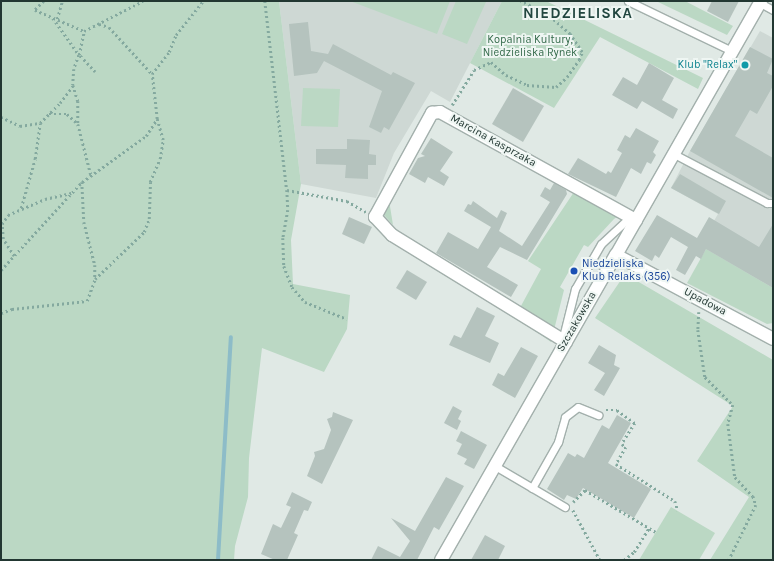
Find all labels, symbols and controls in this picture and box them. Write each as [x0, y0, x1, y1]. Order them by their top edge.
district label: NIEDZIELISKA [523, 5, 633, 23]
park label: Kopalnia Kultury, Niedzieliska Rynek [483, 34, 577, 60]
place label: Klub "Relax" [678, 58, 737, 72]
marker: Klub "Relax" [740, 60, 750, 70]
street label: Marcina Kasprzaka [448, 112, 538, 170]
place label: Niedzieliska Klub Relaks (356) [582, 258, 670, 284]
marker: Niedzieliska Klub Relaks (356) [569, 266, 579, 276]
street label: Upadowa [681, 285, 729, 319]
street label: Szczakowska [555, 290, 599, 354]

